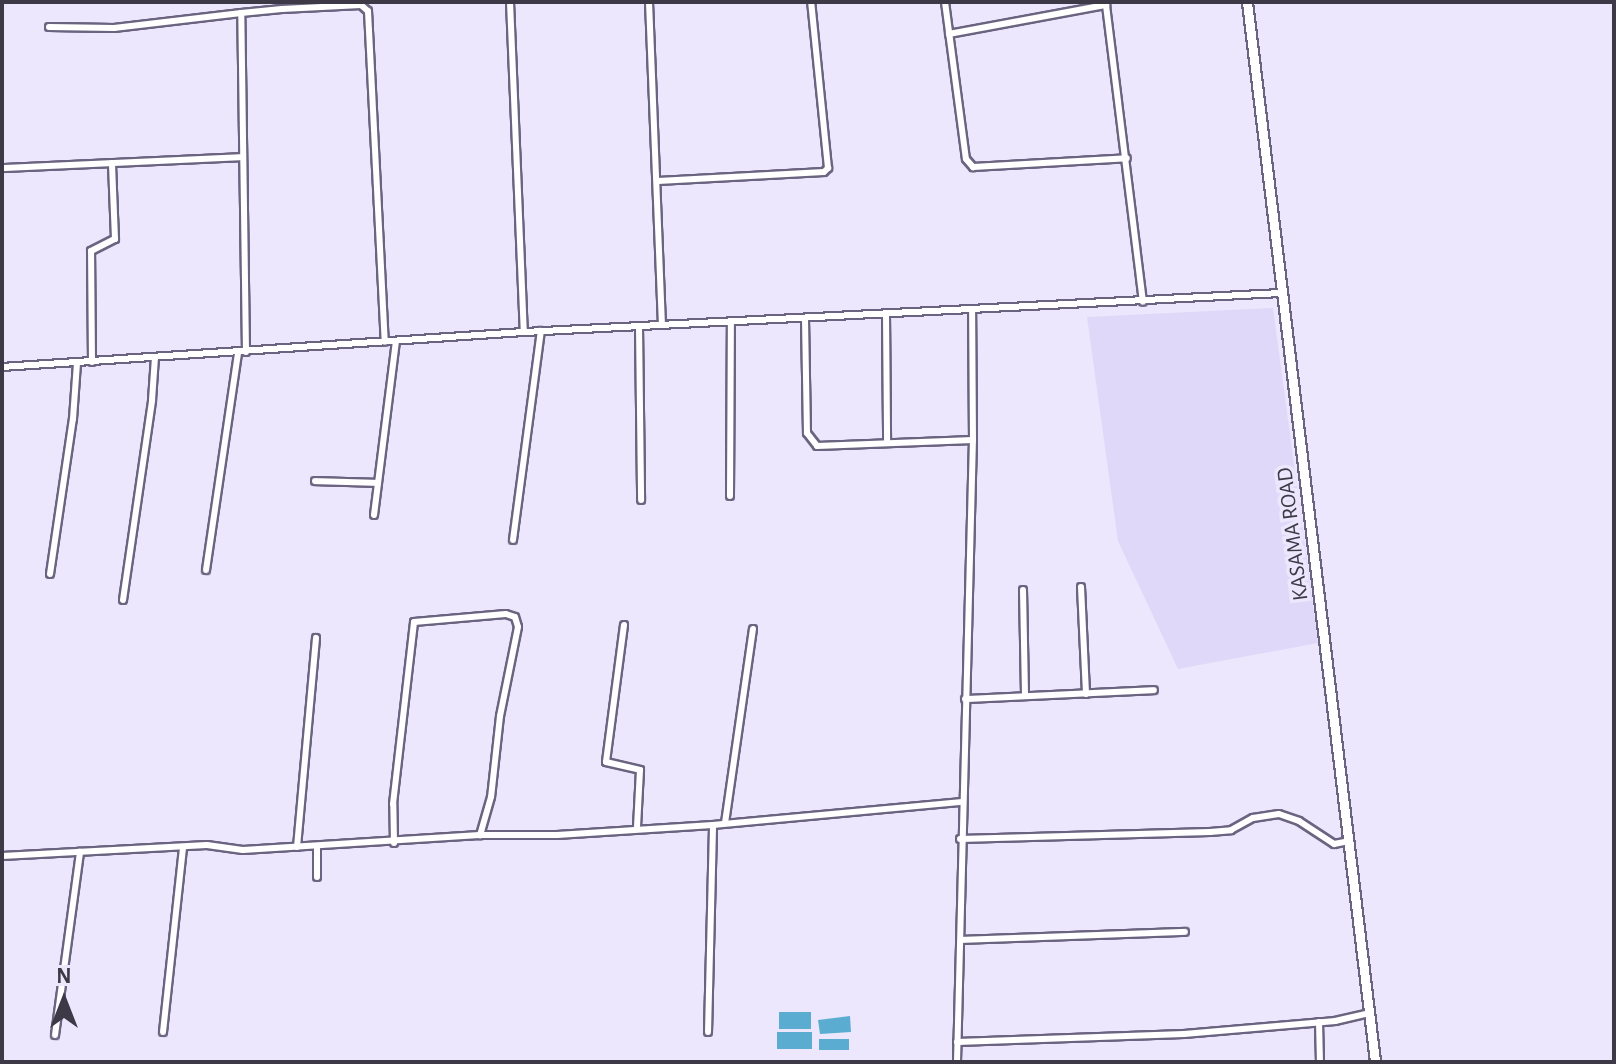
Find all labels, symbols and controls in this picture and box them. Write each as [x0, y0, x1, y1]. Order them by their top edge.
street label: KASAMA ROAD [1272, 466, 1314, 602]
north arrow [24, 960, 104, 1040]
text: N [56, 965, 72, 987]

